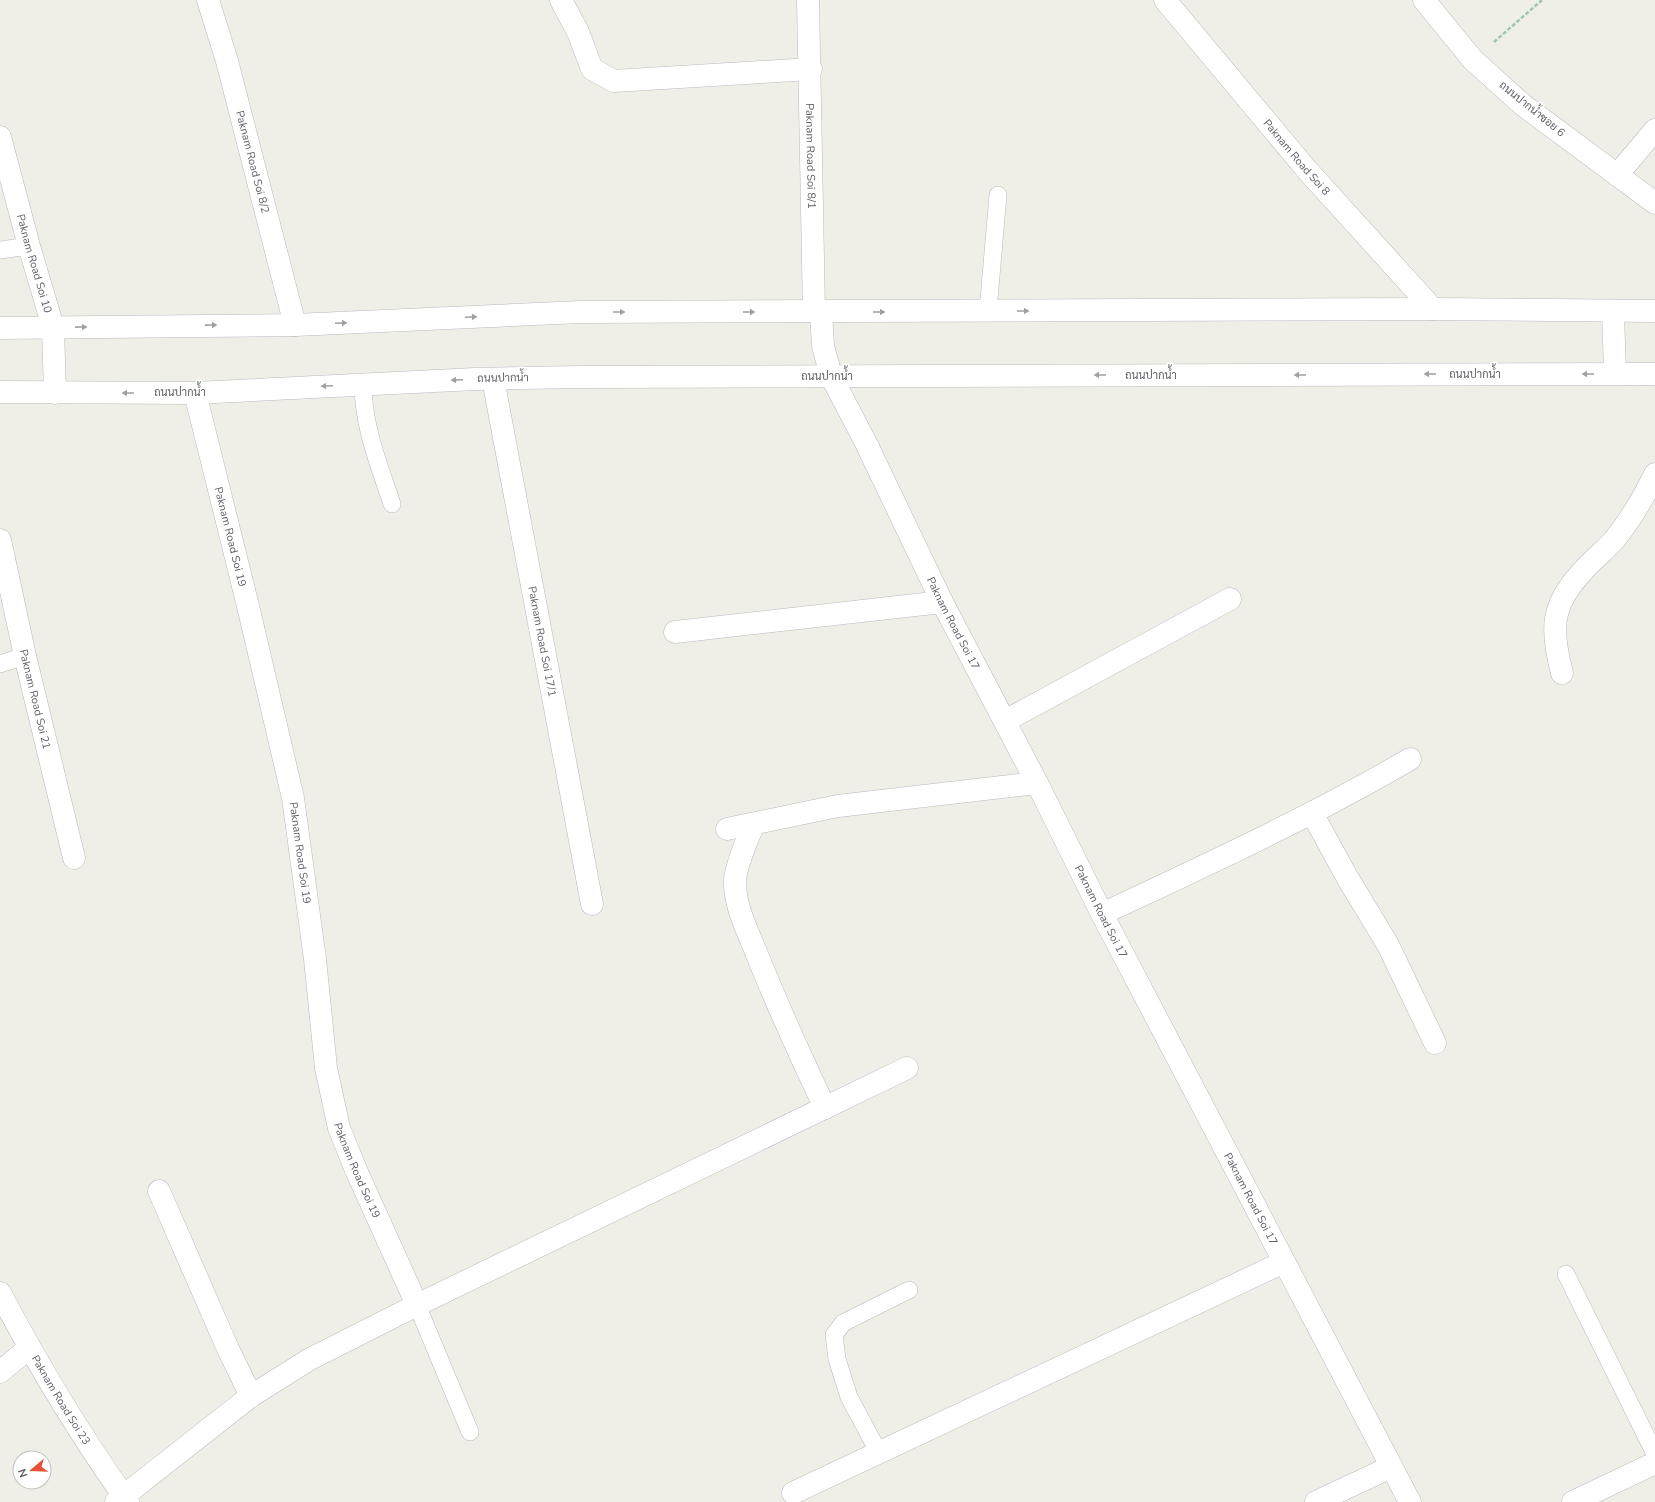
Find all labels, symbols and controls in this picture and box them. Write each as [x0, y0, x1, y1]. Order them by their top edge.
street label: ถนนปากน้ำซอย 6 [1496, 75, 1571, 140]
street label: Paknam Road Soi 8/1 [802, 103, 820, 209]
street label: Paknam Road Soi 8/2 [233, 109, 273, 215]
street label: Paknam Road Soi 8 [1260, 116, 1334, 199]
street label: Paknam Road Soi 10 [13, 212, 56, 315]
one-way arrow [873, 308, 885, 315]
one-way arrow [1017, 308, 1030, 314]
one-way arrow [613, 309, 626, 315]
one-way arrow [743, 309, 756, 315]
one-way arrow [465, 314, 478, 320]
one-way arrow [335, 319, 347, 326]
one-way arrow [205, 322, 218, 328]
one-way arrow [75, 323, 87, 330]
street label: ถนนปากน้ำ [1449, 363, 1501, 382]
street label: ถนนปากน้ำ [1125, 364, 1177, 383]
street label: ถนนปากน้ำ [801, 365, 853, 384]
street label: ถนนปากน้ำ [477, 366, 529, 386]
one-way arrow [1423, 371, 1436, 377]
one-way arrow [1581, 371, 1594, 377]
one-way arrow [1093, 372, 1106, 378]
one-way arrow [1293, 372, 1306, 378]
one-way arrow [451, 376, 463, 383]
street label: ถนนปากน้ำ [154, 381, 206, 400]
one-way arrow [321, 383, 333, 390]
one-way arrow [121, 390, 134, 396]
street label: Paknam Road Soi 19 [211, 485, 250, 588]
street label: Paknam Road Soi 17 [924, 574, 984, 672]
street label: Paknam Road Soi 17/1 [525, 585, 560, 698]
street label: Paknam Road Soi 21 [16, 648, 55, 751]
street label: Paknam Road Soi 19 [286, 801, 315, 905]
street label: Paknam Road Soi 17 [1071, 863, 1131, 961]
street label: Paknam Road Soi 19 [331, 1121, 384, 1220]
street label: Paknam Road Soi 17 [1221, 1150, 1282, 1248]
street label: Paknam Road Soi 23 [28, 1352, 94, 1447]
north arrow [12, 1450, 52, 1490]
text: N [15, 1467, 31, 1479]

